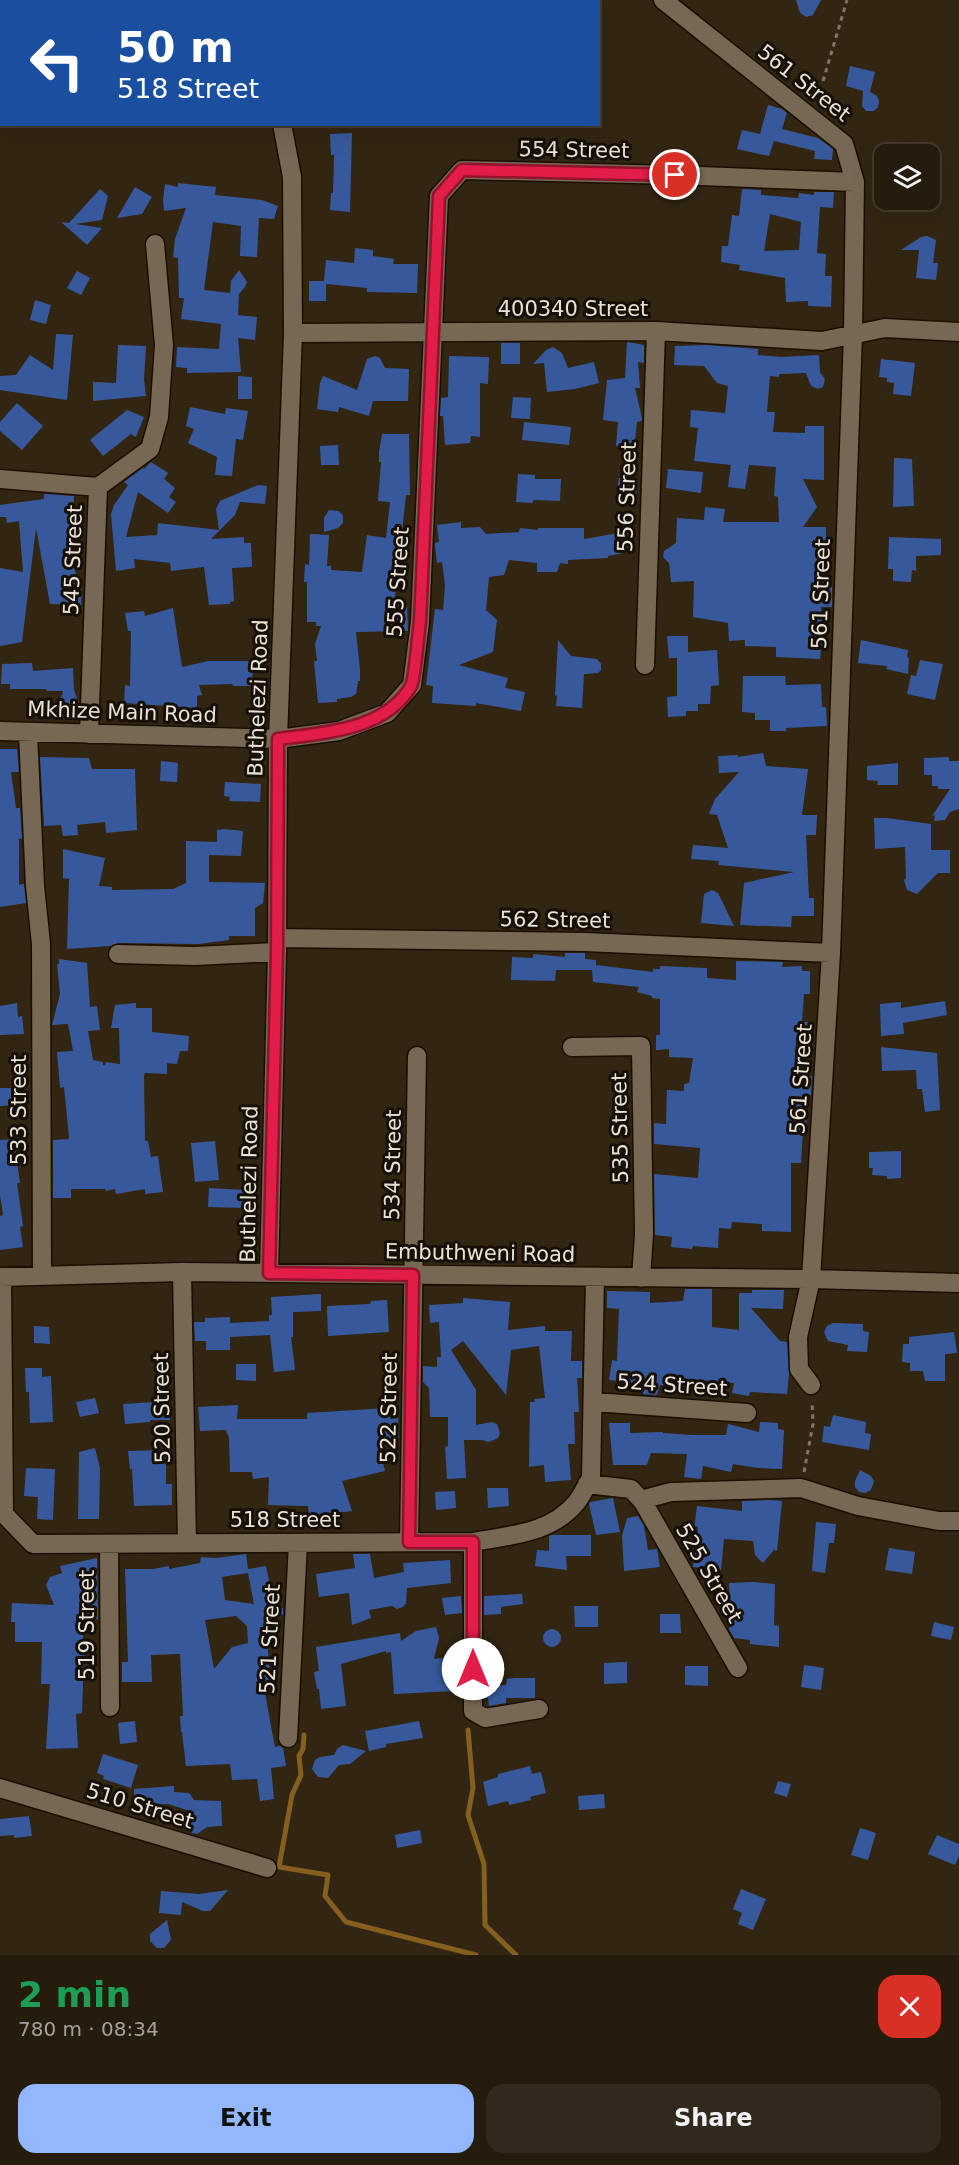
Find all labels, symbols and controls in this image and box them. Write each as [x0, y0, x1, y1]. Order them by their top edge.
text: 50 m [117, 23, 234, 72]
icon: left [18, 24, 96, 102]
street label: 561 Street [753, 40, 855, 126]
text: 518 Street [117, 73, 259, 104]
street label: 554 Street [519, 137, 629, 163]
map controls [874, 144, 940, 210]
button: layers [874, 144, 940, 210]
pin [649, 149, 700, 200]
icon: arrive [658, 158, 691, 191]
street label: 400340 Street [498, 297, 648, 321]
street label: 556 Street [613, 441, 641, 553]
street label: 545 Street [59, 504, 87, 616]
street label: 555 Street [382, 526, 414, 638]
street label: 561 Street [807, 538, 835, 650]
street label: Buthelezi Road [243, 619, 273, 777]
street label: Mkhize Main Road [27, 697, 217, 727]
street label: 562 Street [500, 907, 610, 933]
street label: 561 Street [785, 1023, 817, 1135]
street label: 533 Street [7, 1055, 31, 1165]
street label: 535 Street [607, 1073, 633, 1183]
street label: Buthelezi Road [236, 1105, 262, 1263]
street label: 534 Street [380, 1110, 406, 1220]
street label: Embuthweni Road [385, 1239, 575, 1267]
street label: 520 Street [149, 1353, 175, 1463]
street label: 522 Street [376, 1353, 402, 1463]
street label: 524 Street [616, 1369, 728, 1401]
street label: 518 Street [230, 1508, 340, 1532]
street label: 525 Street [671, 1519, 747, 1627]
street label: 519 Street [75, 1570, 99, 1680]
street label: 521 Street [255, 1583, 285, 1695]
position arrow [441, 1637, 505, 1701]
street label: 510 Street [84, 1778, 196, 1834]
text: 2 min [18, 1974, 131, 2015]
button: close [878, 1975, 941, 2038]
text: 780 m · 08:34 [18, 2017, 159, 2041]
button: Exit [18, 2084, 474, 2153]
button: Share [486, 2084, 941, 2153]

